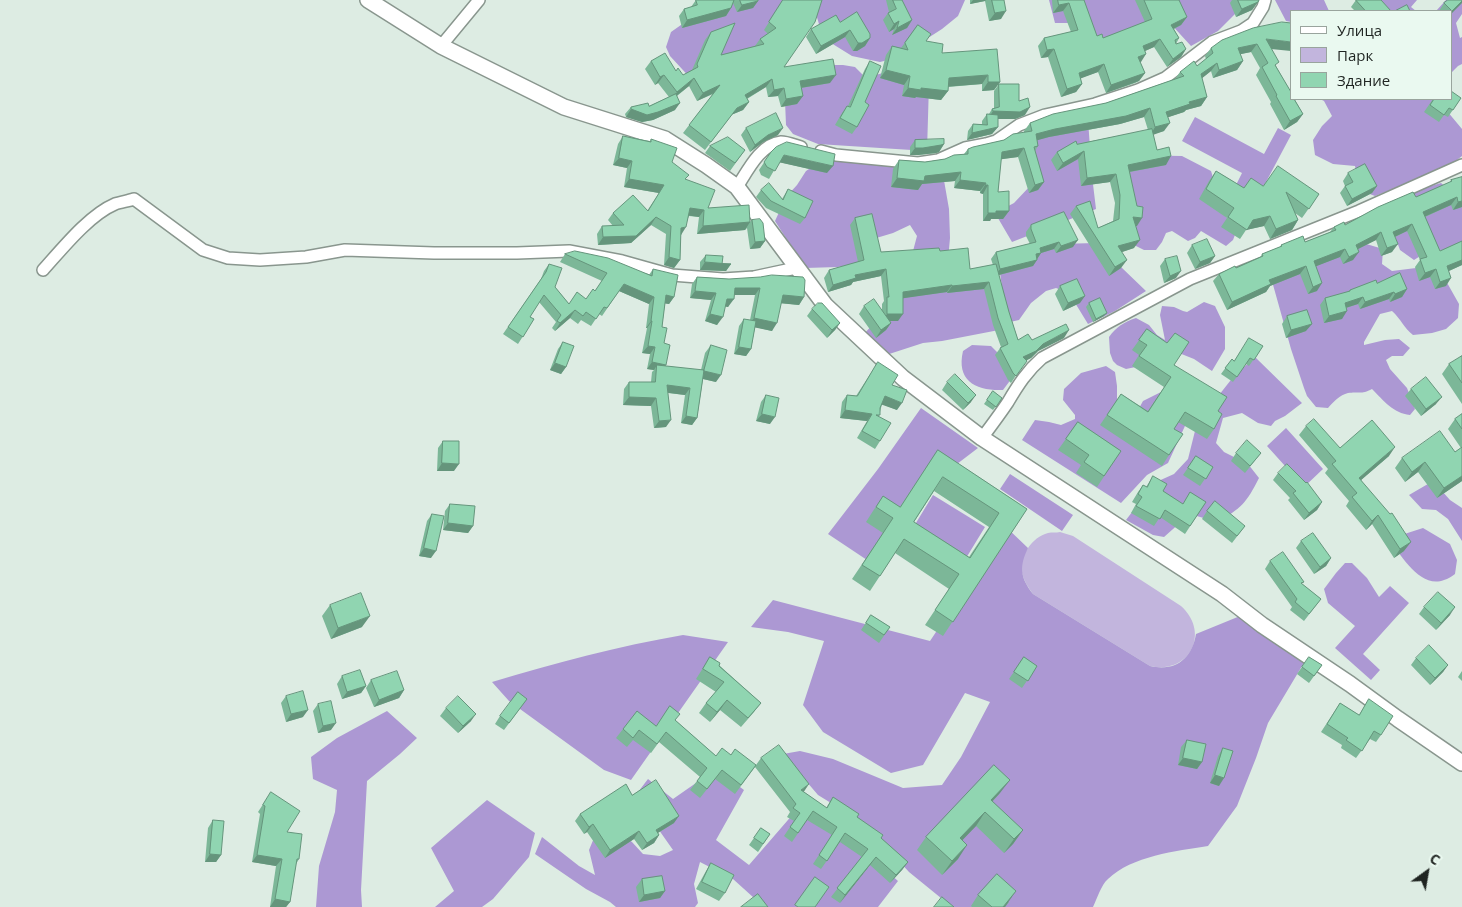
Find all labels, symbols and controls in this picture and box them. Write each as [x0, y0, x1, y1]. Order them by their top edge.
legend [1290, 10, 1452, 100]
text: Улица [1337, 20, 1382, 40]
text: Парк [1337, 45, 1373, 65]
text: Здание [1337, 70, 1390, 90]
north arrow [1402, 847, 1452, 897]
text: С [1426, 848, 1444, 869]

